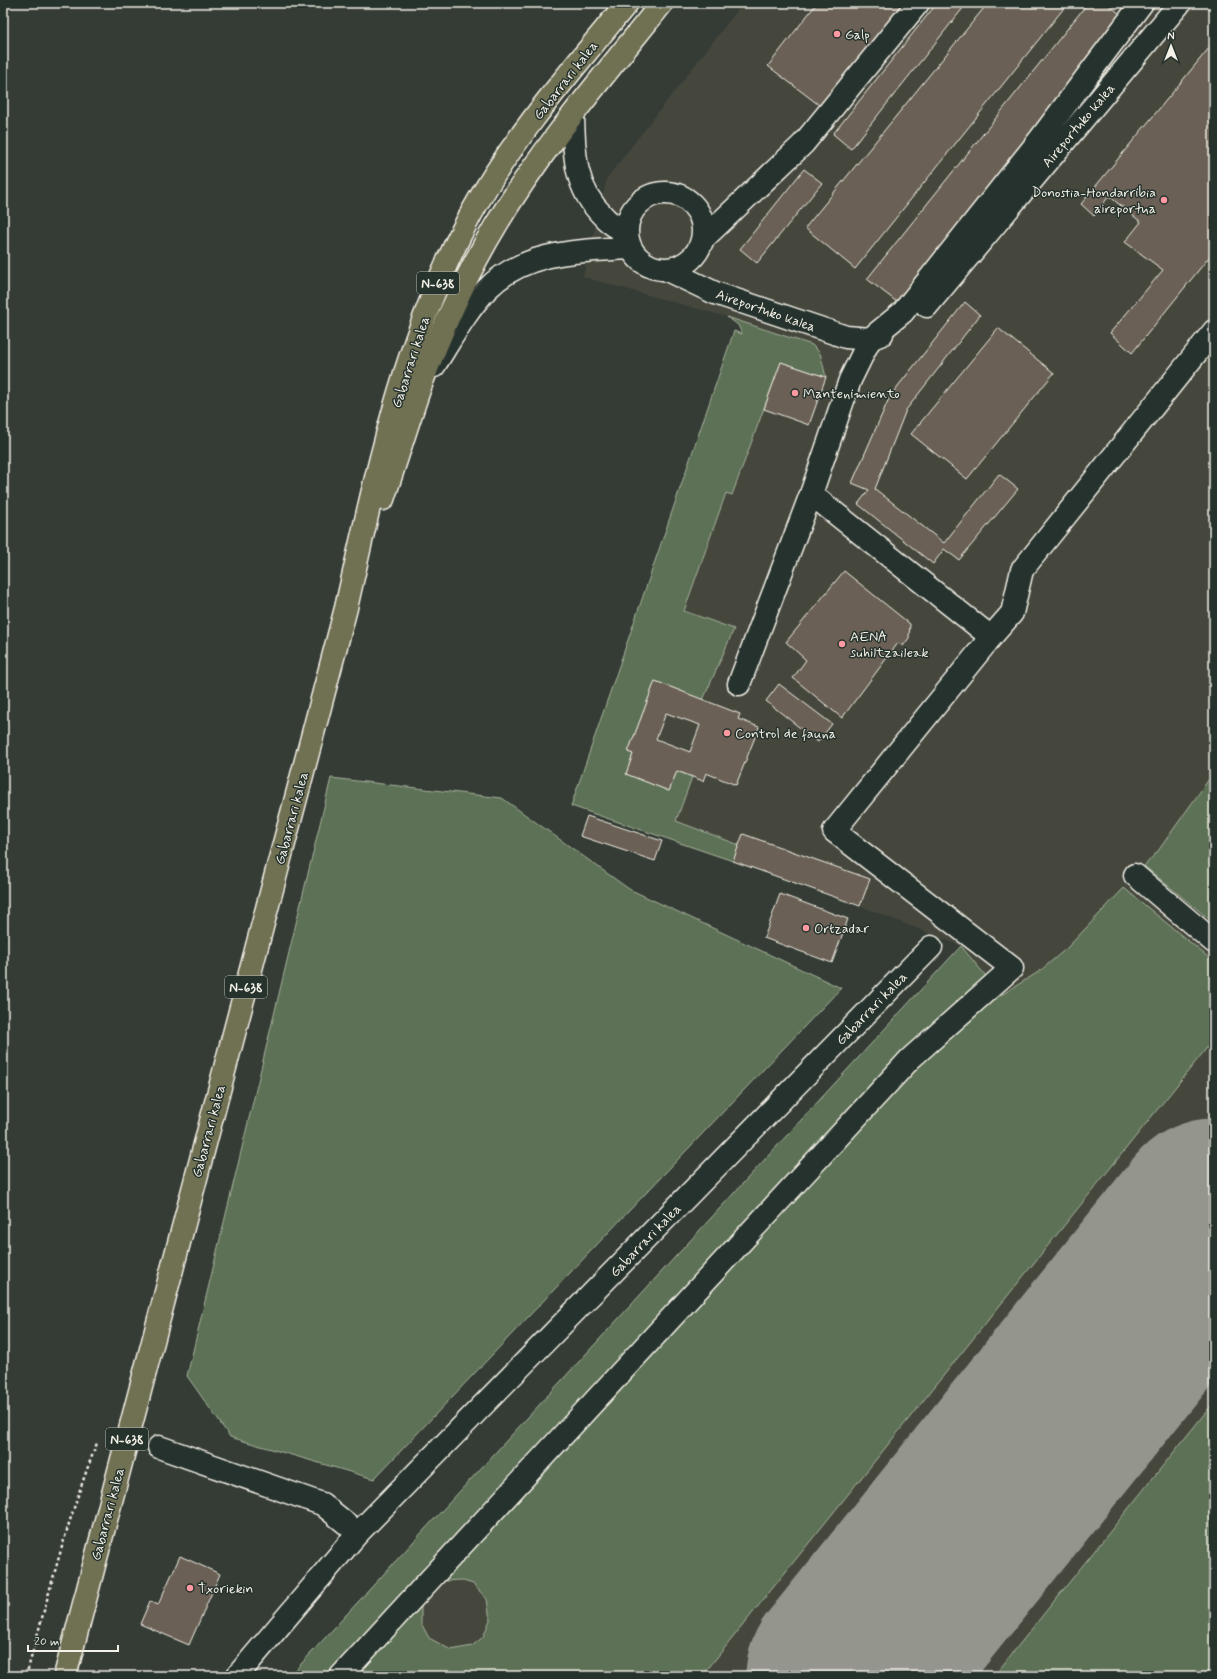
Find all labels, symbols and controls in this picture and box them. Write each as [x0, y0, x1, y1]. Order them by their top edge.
place label: Galp [845, 26, 870, 44]
north arrow [1151, 26, 1191, 66]
marker: Galp [832, 29, 842, 39]
text: N [1167, 30, 1175, 44]
street label: Gabarrari kalea [529, 38, 602, 124]
street label: Aireportuko kalea [1038, 80, 1119, 171]
place label: Donostia-Hondarribia aireportua [1032, 184, 1156, 218]
marker: Donostia-Hondarribia aireportua [1159, 195, 1169, 205]
road number: N-638 [417, 272, 459, 294]
street label: Aireportuko kalea [713, 285, 818, 336]
street label: Gabarrari kalea [388, 314, 434, 410]
place label: Mantenimiento [803, 385, 900, 403]
marker: Mantenimiento [790, 388, 800, 398]
place label: AENA suhiltzaileak [850, 628, 928, 662]
marker: AENA suhiltzaileak [837, 639, 847, 649]
place label: Control de fauna [735, 725, 836, 743]
marker: Control de fauna [722, 728, 732, 738]
street label: Gabarrari kalea [271, 770, 313, 867]
place label: Ortzadar [814, 920, 869, 938]
marker: Ortzadar [801, 923, 811, 933]
street label: Gabarrari kalea [832, 968, 911, 1049]
road number: N-638 [225, 976, 267, 998]
street label: Gabarrari kalea [188, 1083, 230, 1180]
street label: Gabarrari kalea [606, 1200, 685, 1281]
road number: N-638 [106, 1428, 148, 1450]
street label: Gabarrari kalea [87, 1466, 129, 1563]
place label: Txoriekin [198, 1580, 253, 1598]
marker: Txoriekin [185, 1583, 195, 1593]
scale bar [28, 1627, 118, 1653]
text: 20 m [34, 1634, 60, 1650]

